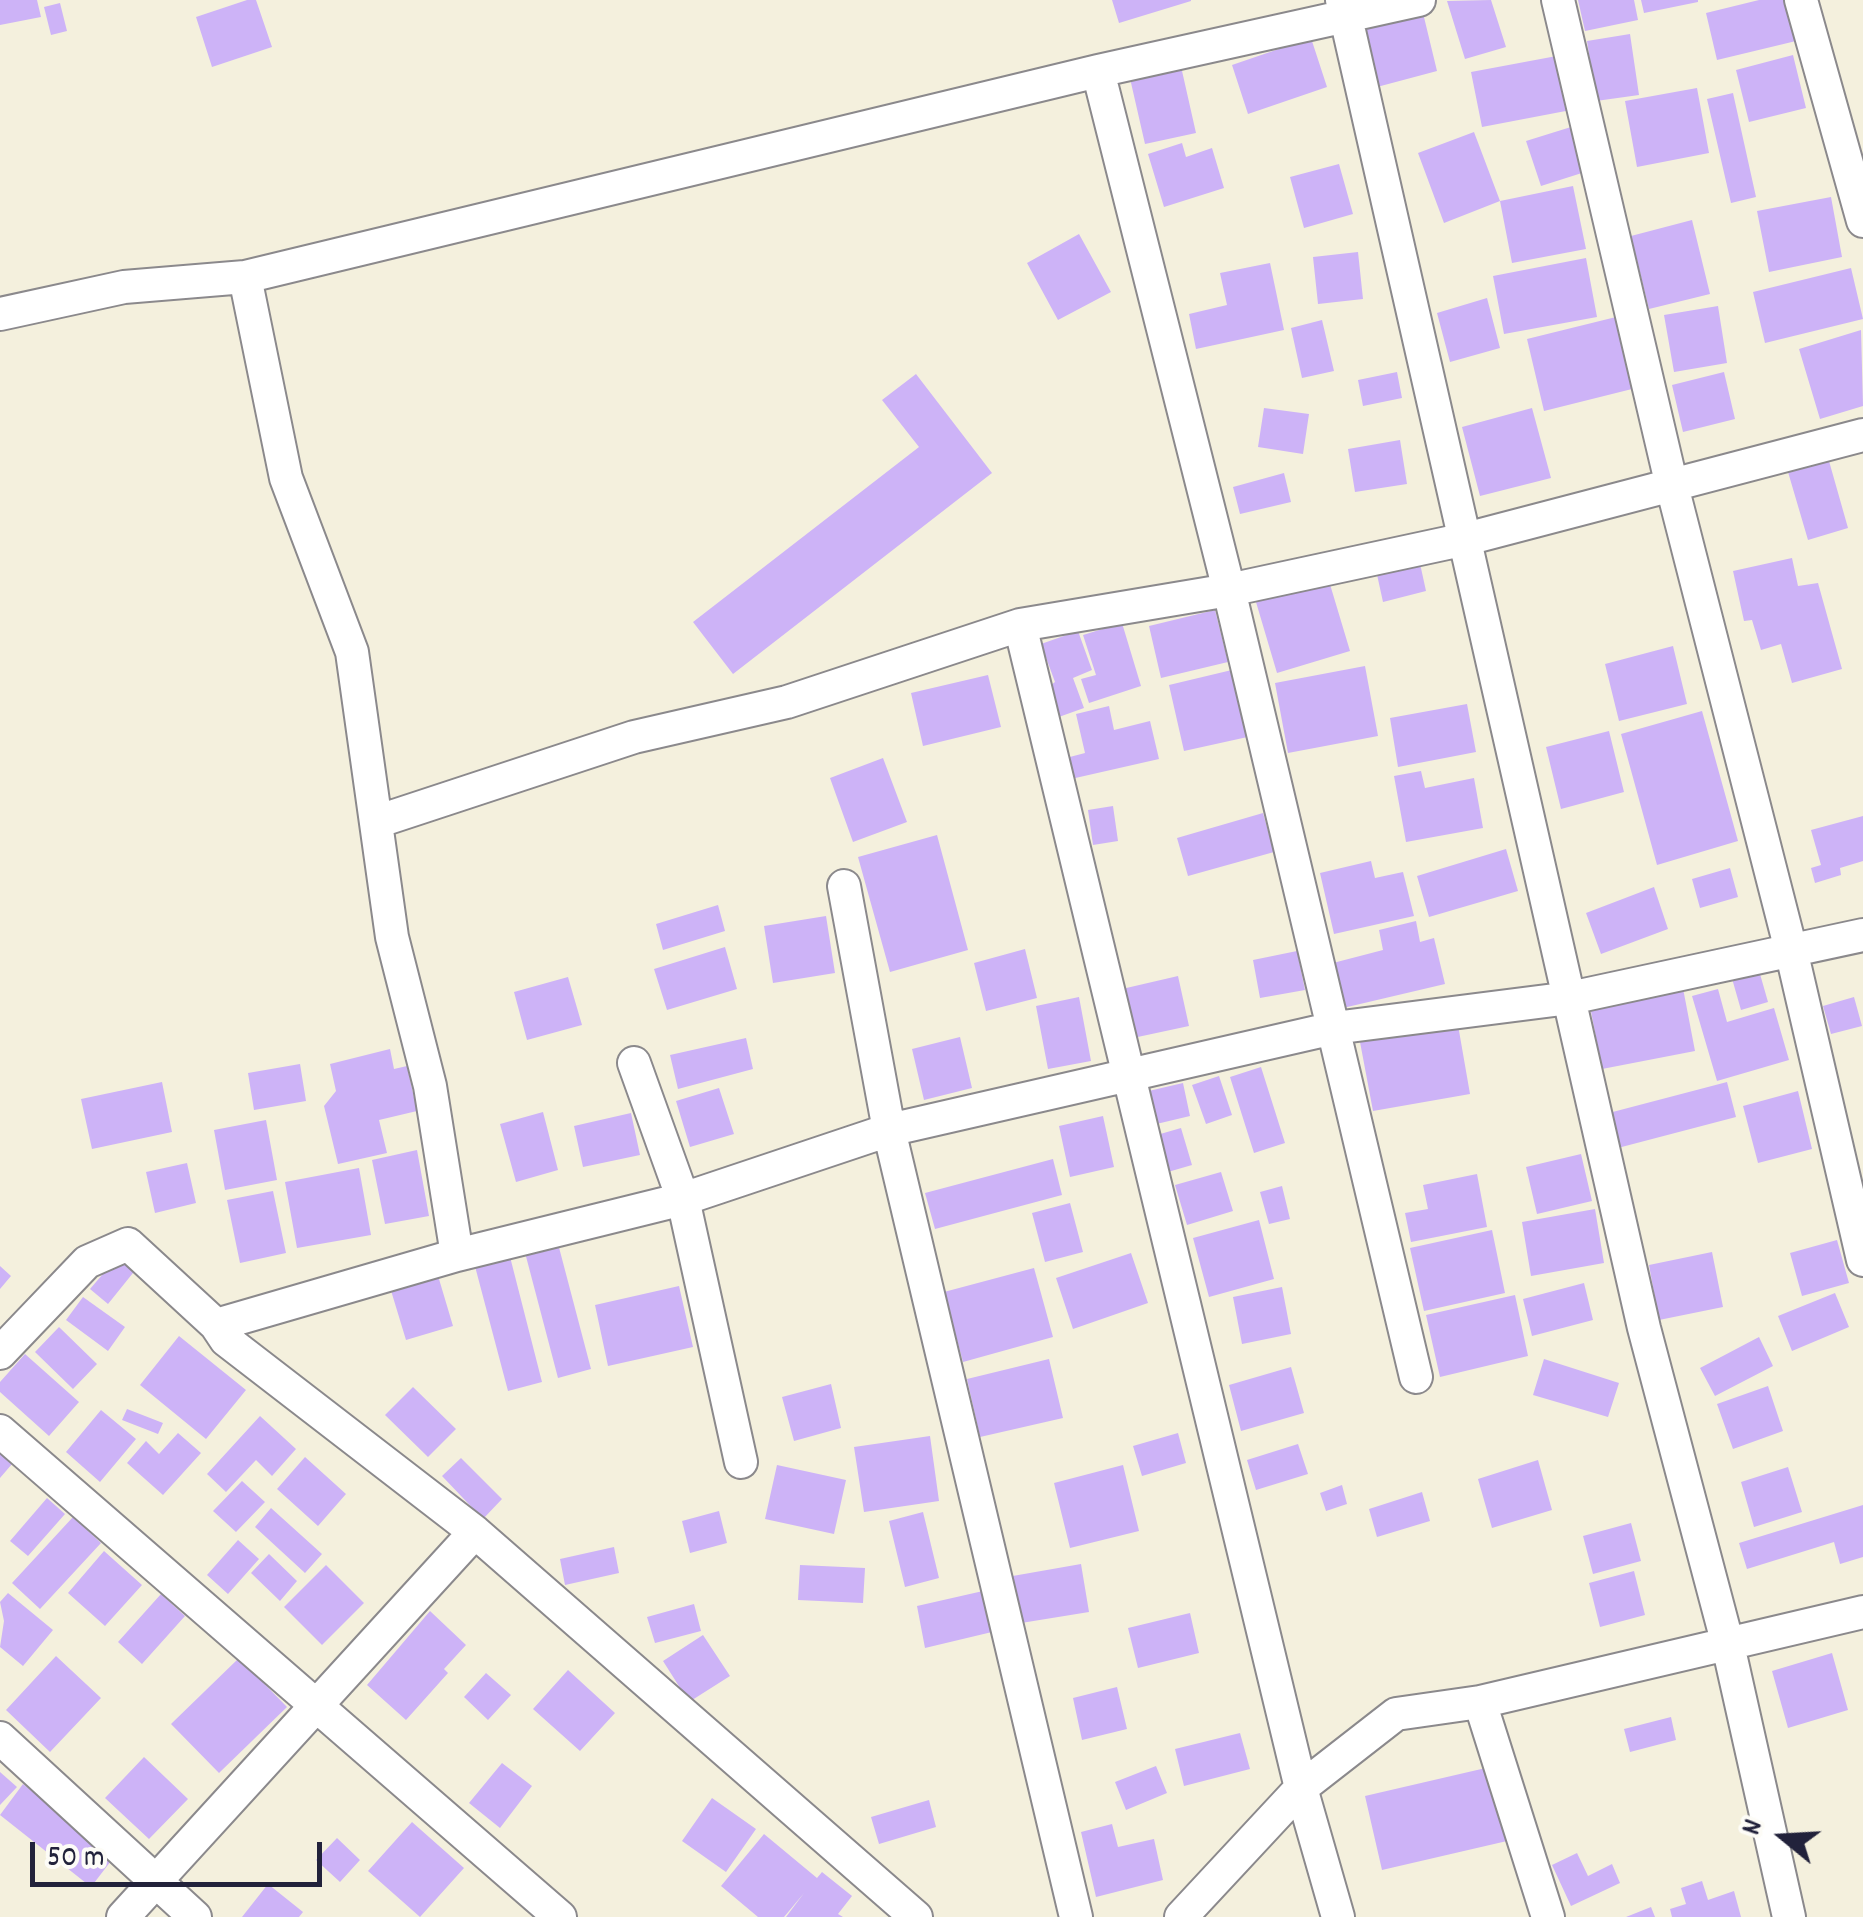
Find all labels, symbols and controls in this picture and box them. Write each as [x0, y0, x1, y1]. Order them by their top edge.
north arrow [1733, 1787, 1833, 1887]
text: N [1733, 1815, 1776, 1840]
scale bar [35, 1822, 328, 1884]
text: 50 m [47, 1838, 105, 1881]

